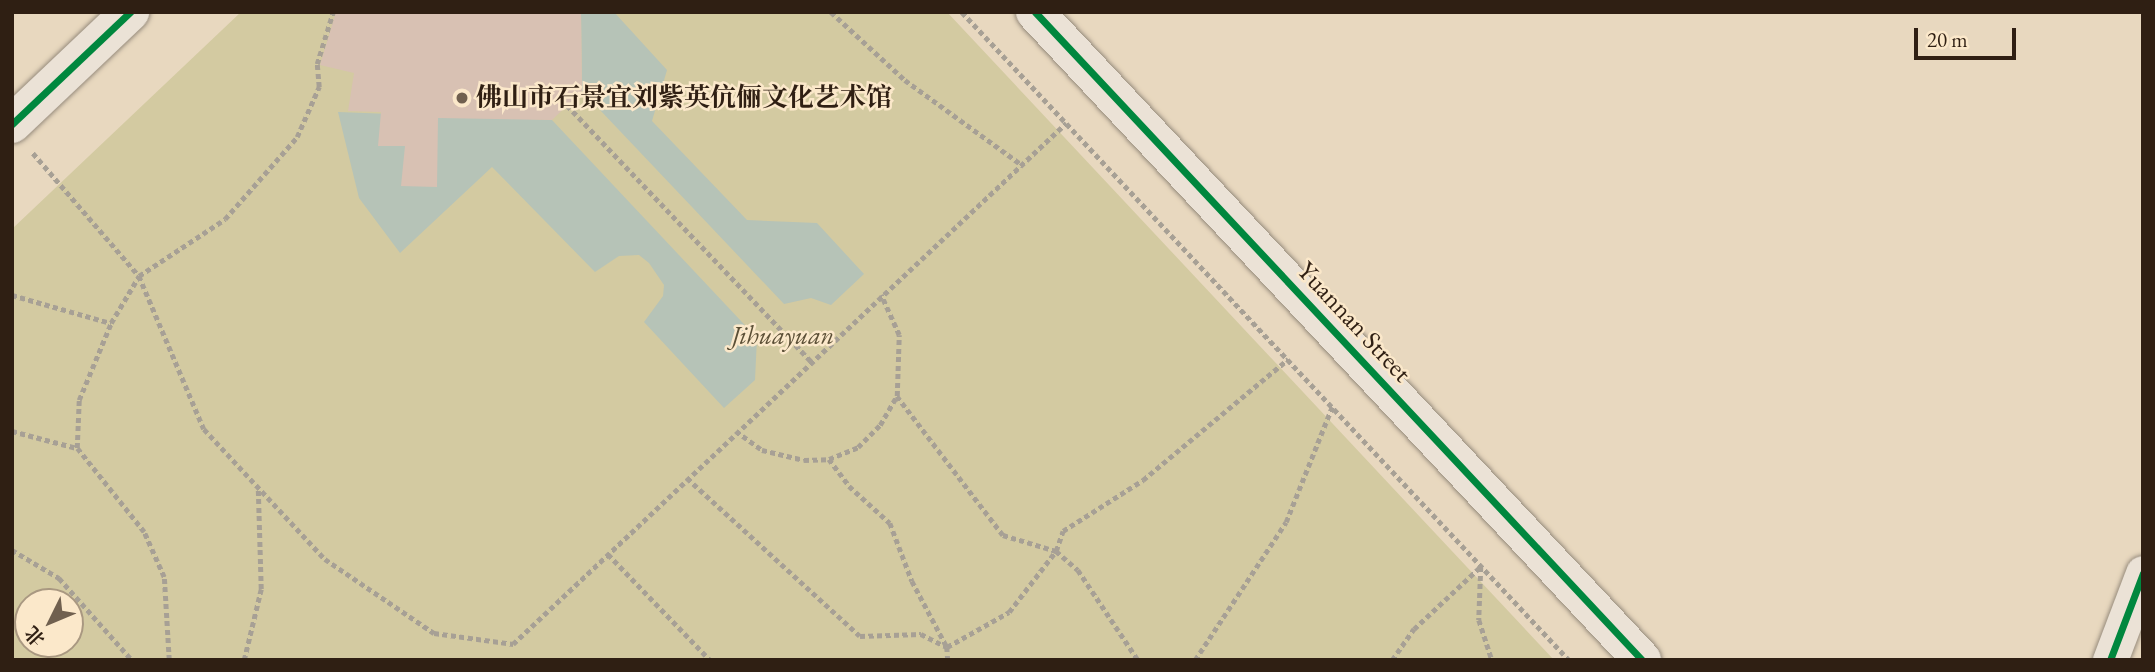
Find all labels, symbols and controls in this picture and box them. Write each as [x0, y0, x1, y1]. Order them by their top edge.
scale bar [1917, 14, 2018, 58]
text: 20 m [1927, 26, 1968, 53]
place label: 佛山市石景宜刘紫英伉俪文化艺术馆 [476, 82, 892, 114]
marker: 佛山市石景宜刘紫英伉俪文化艺术馆 [454, 90, 470, 106]
street label: Yuannan Street [1290, 255, 1418, 389]
park label: Jihuayuan [732, 320, 834, 352]
north arrow [14, 588, 84, 658]
text: 北 [19, 621, 50, 652]

